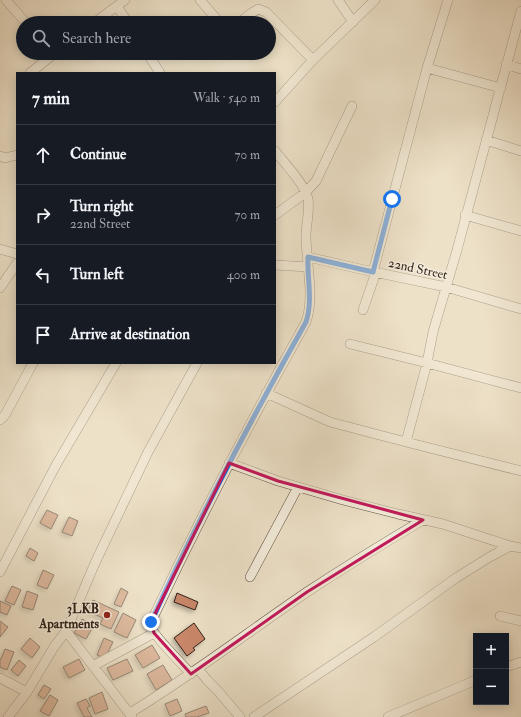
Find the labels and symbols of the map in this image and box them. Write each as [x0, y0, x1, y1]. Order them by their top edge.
route start [383, 190, 401, 208]
street label: 22nd Street [387, 255, 449, 283]
place label: 3LKB Apartments [38, 601, 100, 633]
marker: 3LKB Apartments [102, 610, 112, 620]
route end [142, 613, 160, 631]

